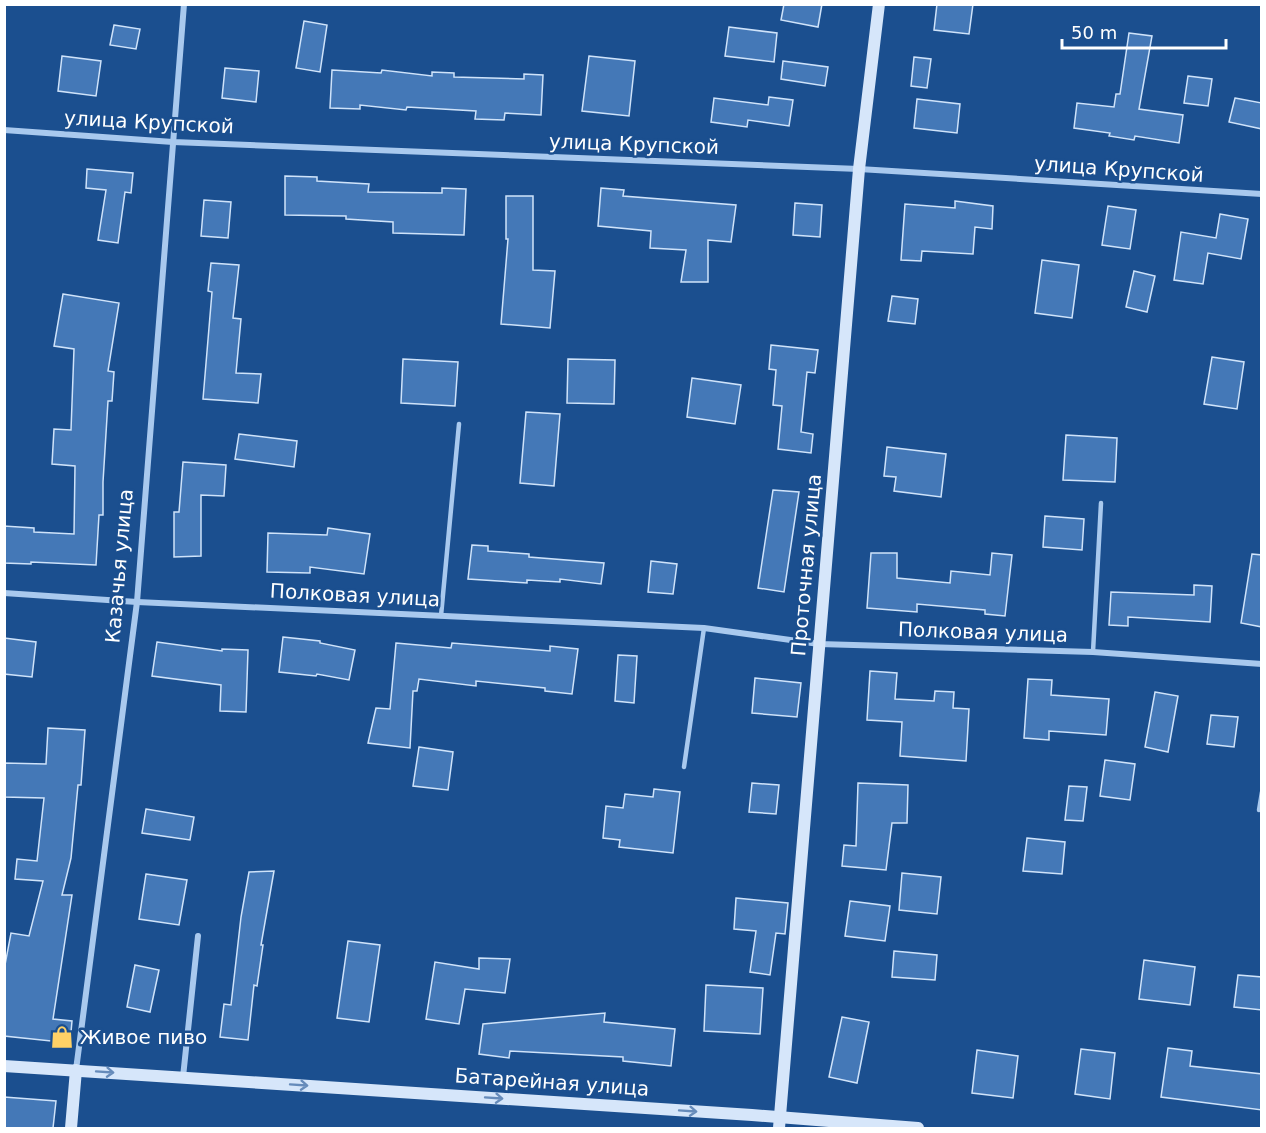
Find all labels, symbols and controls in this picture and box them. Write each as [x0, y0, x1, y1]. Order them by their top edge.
scale bar [1062, 12, 1226, 50]
text: 50 m [1071, 22, 1117, 43]
street label: улица Крупской [64, 106, 234, 138]
street label: улица Крупской [549, 129, 719, 159]
street label: улица Крупской [1033, 151, 1205, 187]
street label: Проточная улица [786, 473, 826, 657]
street label: Казачья улица [100, 488, 138, 644]
street label: Полковая улица [269, 579, 441, 611]
street label: Полковая улица [897, 617, 1069, 647]
shop icon: Живое пиво [49, 1024, 75, 1050]
place label: Живое пиво [80, 1025, 207, 1049]
street label: Батарейная улица [454, 1063, 650, 1101]
one-way arrow [94, 1066, 114, 1077]
one-way arrow [289, 1079, 309, 1090]
one-way arrow [483, 1092, 503, 1103]
one-way arrow [678, 1105, 698, 1116]

